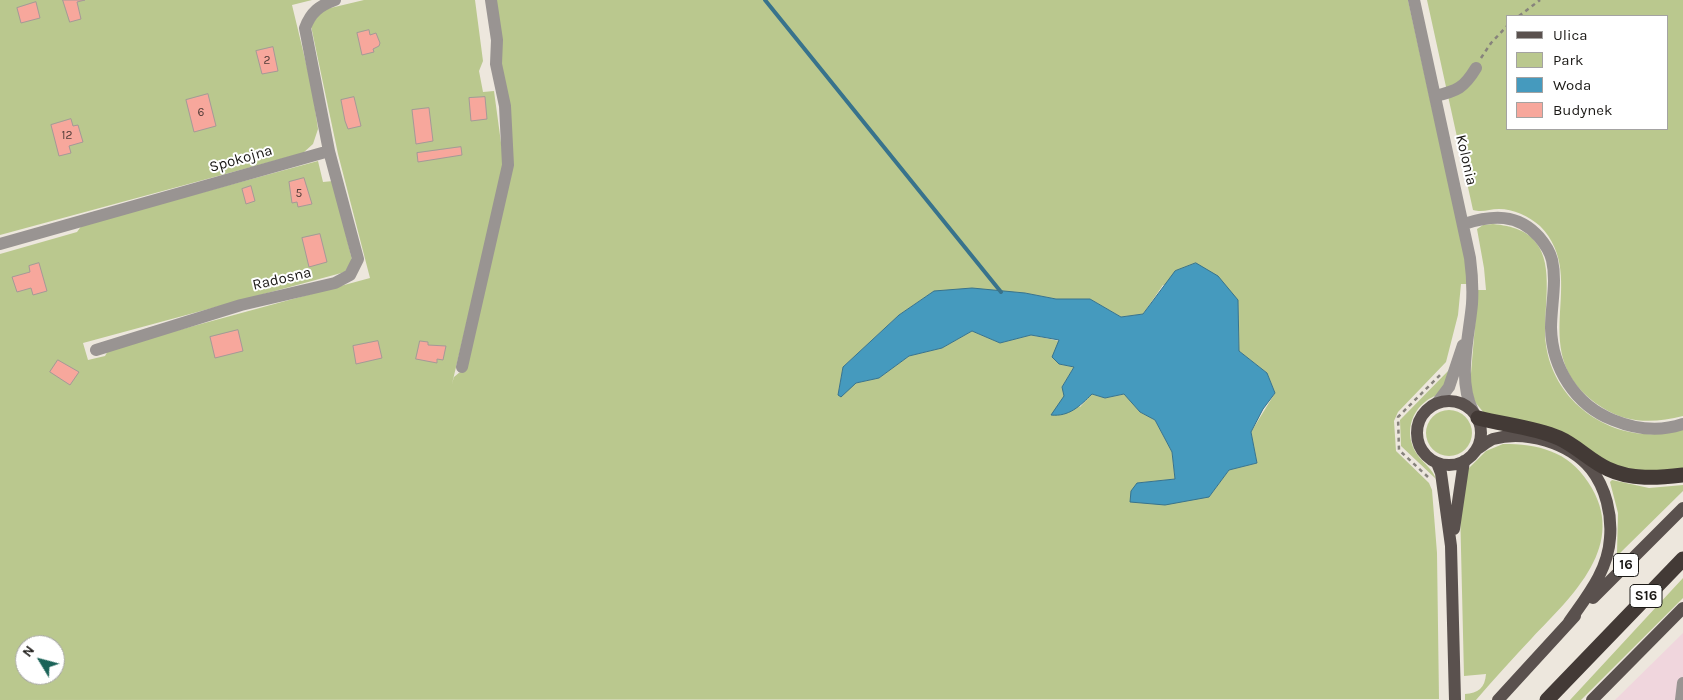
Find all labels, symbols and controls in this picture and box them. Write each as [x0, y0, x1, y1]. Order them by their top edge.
legend [1506, 15, 1668, 130]
text: Ulica [1553, 26, 1587, 44]
text: Park [1553, 51, 1583, 69]
house number: 2 [264, 54, 270, 68]
text: Woda [1553, 76, 1591, 94]
text: Budynek [1553, 101, 1612, 119]
house number: 6 [198, 106, 204, 120]
house number: 12 [62, 129, 72, 143]
street label: Kolonia [1451, 133, 1481, 187]
street label: Spokojna [207, 141, 275, 177]
house number: 5 [296, 187, 302, 201]
street label: Radosna [251, 264, 313, 294]
road number: 16 [1614, 554, 1638, 576]
road number: S16 [1630, 584, 1662, 608]
north arrow [15, 635, 65, 685]
text: N [19, 642, 38, 660]

